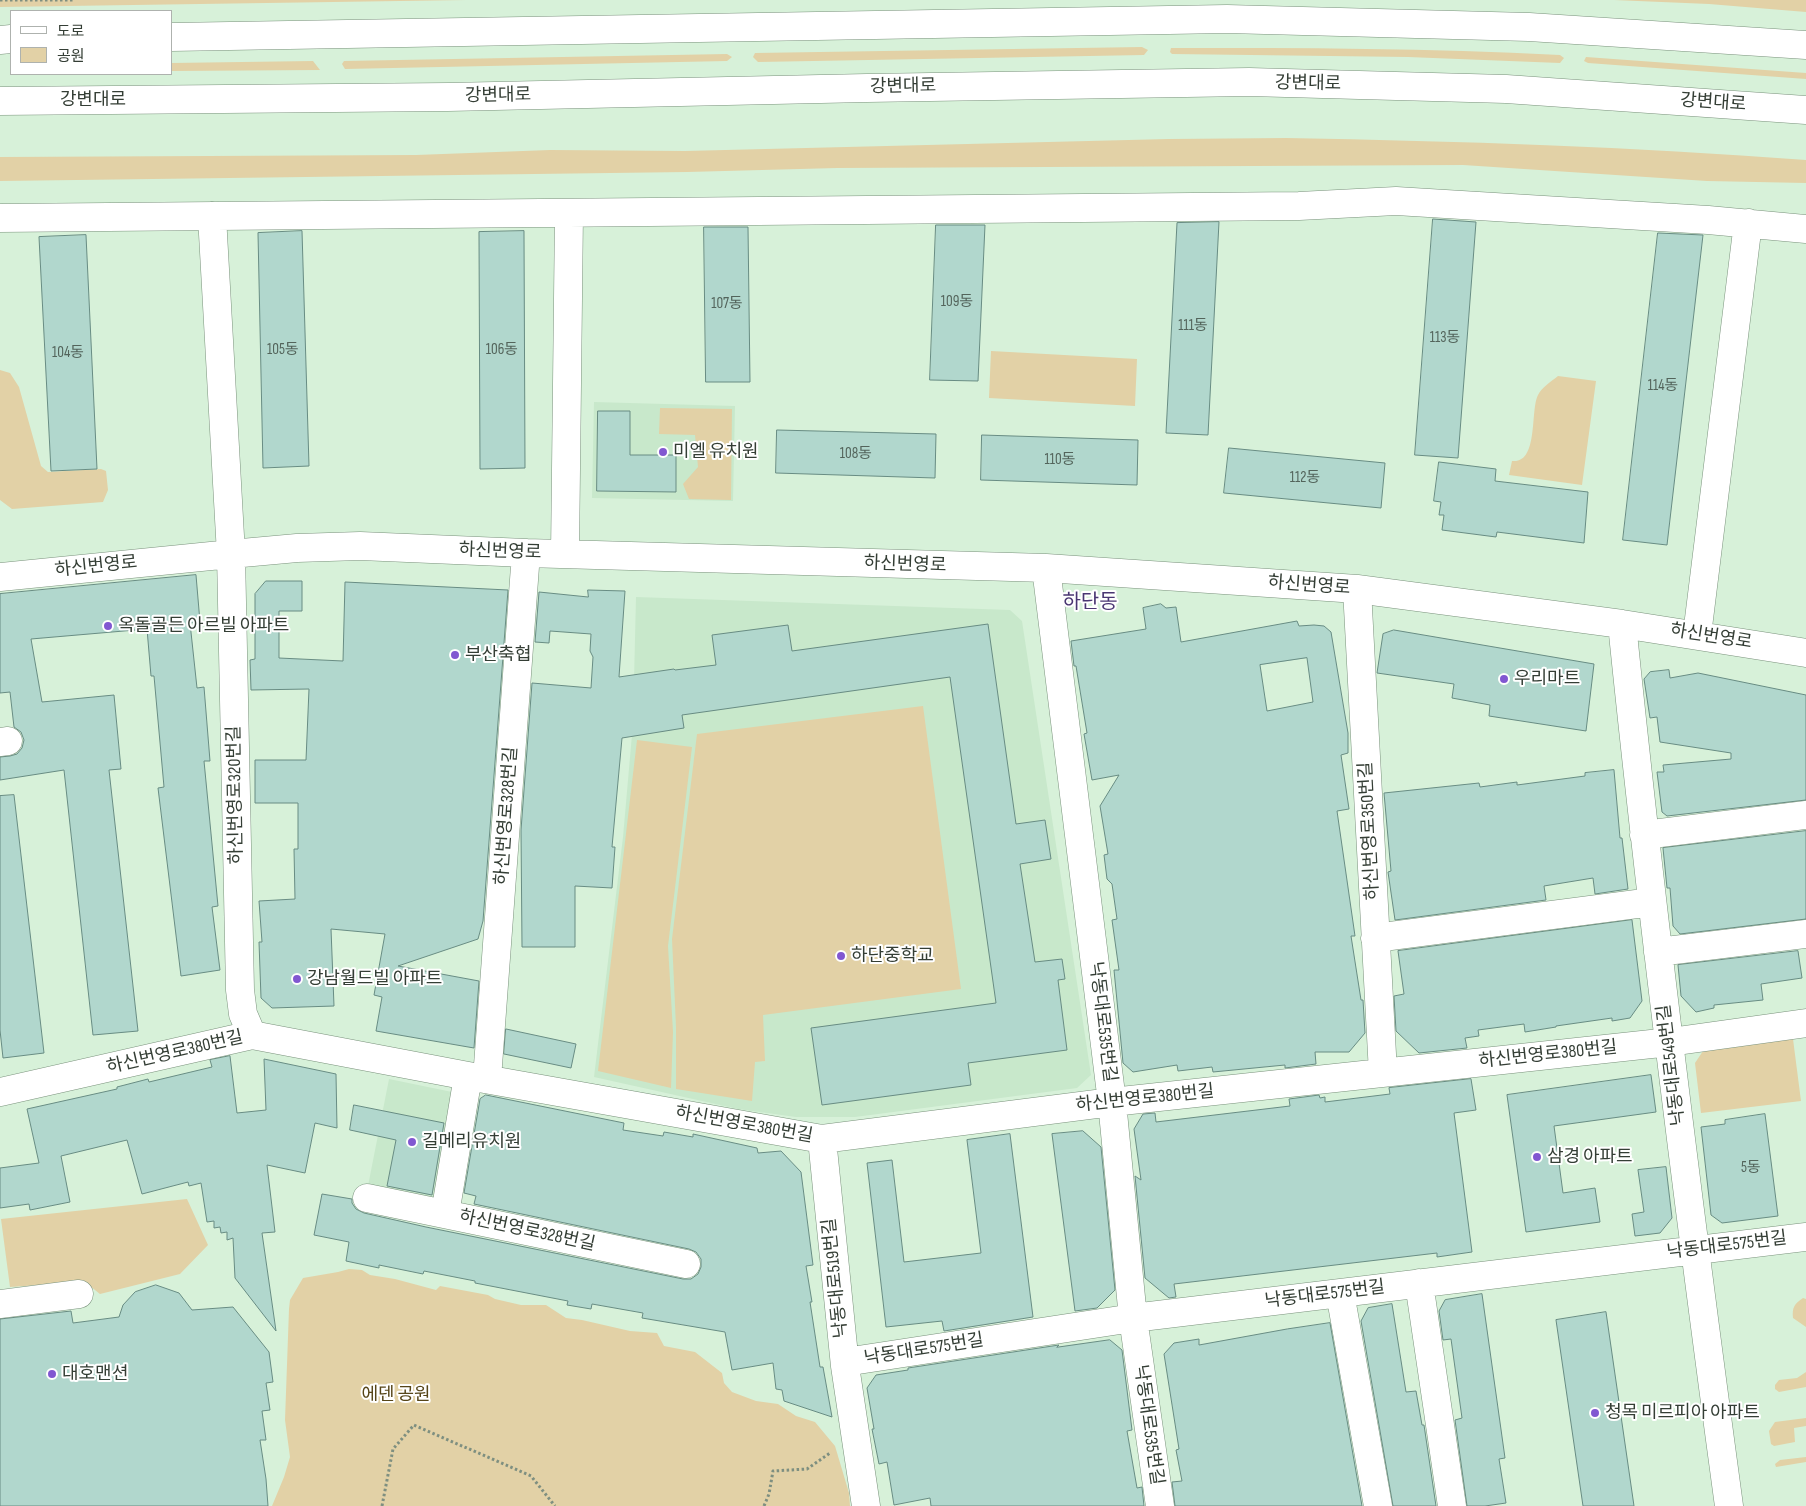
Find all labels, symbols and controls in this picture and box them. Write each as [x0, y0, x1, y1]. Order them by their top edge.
legend [10, 10, 172, 75]
text: 도로 [57, 22, 85, 41]
text: 공원 [57, 47, 85, 66]
street label: 강변대로 [1275, 73, 1341, 95]
street label: 강변대로 [870, 76, 936, 98]
street label: 강변대로 [465, 85, 531, 107]
street label: 강변대로 [60, 89, 126, 111]
street label: 강변대로 [1679, 90, 1747, 116]
house number: 109동 [941, 293, 973, 311]
house number: 107동 [711, 295, 743, 313]
house number: 111동 [1178, 317, 1208, 335]
house number: 113동 [1430, 329, 1460, 347]
house number: 105동 [267, 341, 299, 359]
house number: 106동 [486, 341, 518, 359]
house number: 104동 [52, 344, 84, 362]
house number: 114동 [1648, 377, 1678, 395]
place label: 미엘 유치원 [673, 441, 759, 463]
house number: 108동 [840, 445, 872, 463]
marker: 미엘 유치원 [657, 446, 669, 458]
house number: 110동 [1045, 451, 1075, 469]
house number: 112동 [1290, 469, 1320, 487]
street label: 하신번영로 [458, 540, 542, 564]
street label: 하신번영로 [54, 552, 138, 582]
street label: 하신번영로 [863, 553, 947, 577]
street label: 하신번영로 [1267, 572, 1351, 600]
district label: 하단동 [1062, 591, 1118, 615]
place label: 옥돌골든 아르빌 아파트 [118, 615, 289, 637]
marker: 옥돌골든 아르빌 아파트 [102, 620, 114, 632]
street label: 하신번영로 [1668, 620, 1754, 654]
place label: 부산축협 [465, 644, 531, 666]
marker: 부산축협 [449, 649, 461, 661]
place label: 우리마트 [1514, 668, 1580, 690]
marker: 우리마트 [1498, 673, 1510, 685]
street label: 하신번영로320번길 [224, 725, 248, 865]
street label: 하신번영로328번길 [491, 746, 523, 886]
street label: 하신번영로350번길 [1356, 761, 1384, 901]
place label: 하단중학교 [851, 945, 934, 967]
marker: 하단중학교 [835, 950, 847, 962]
street label: 낙동대로535번길 [1084, 960, 1120, 1084]
place label: 강남월드빌 아파트 [307, 968, 442, 990]
marker: 강남월드빌 아파트 [291, 973, 303, 985]
street label: 낙동대로549번길 [1654, 1003, 1690, 1127]
street label: 하신번영로380번길 [105, 1027, 245, 1079]
street label: 하신번영로380번길 [1478, 1037, 1618, 1073]
street label: 하신번영로380번길 [1075, 1081, 1215, 1117]
street label: 하신번영로380번길 [673, 1102, 815, 1148]
place label: 길메리유치원 [422, 1131, 521, 1153]
marker: 길메리유치원 [406, 1136, 418, 1148]
place label: 삼경 아파트 [1547, 1146, 1633, 1168]
marker: 삼경 아파트 [1531, 1151, 1543, 1163]
house number: 5동 [1741, 1159, 1761, 1177]
street label: 하신번영로328번길 [457, 1206, 597, 1256]
street label: 낙동대로519번길 [819, 1217, 853, 1339]
street label: 낙동대로575번길 [1666, 1228, 1788, 1264]
street label: 낙동대로575번길 [1264, 1277, 1386, 1313]
street label: 낙동대로575번길 [863, 1330, 985, 1370]
place label: 대호맨션 [62, 1363, 128, 1385]
street label: 낙동대로535번길 [1129, 1363, 1167, 1487]
marker: 대호맨션 [46, 1368, 58, 1380]
park label: 에덴 공원 [361, 1384, 431, 1406]
place label: 청목 미르피아 아파트 [1605, 1402, 1760, 1424]
marker: 청목 미르피아 아파트 [1589, 1407, 1601, 1419]

